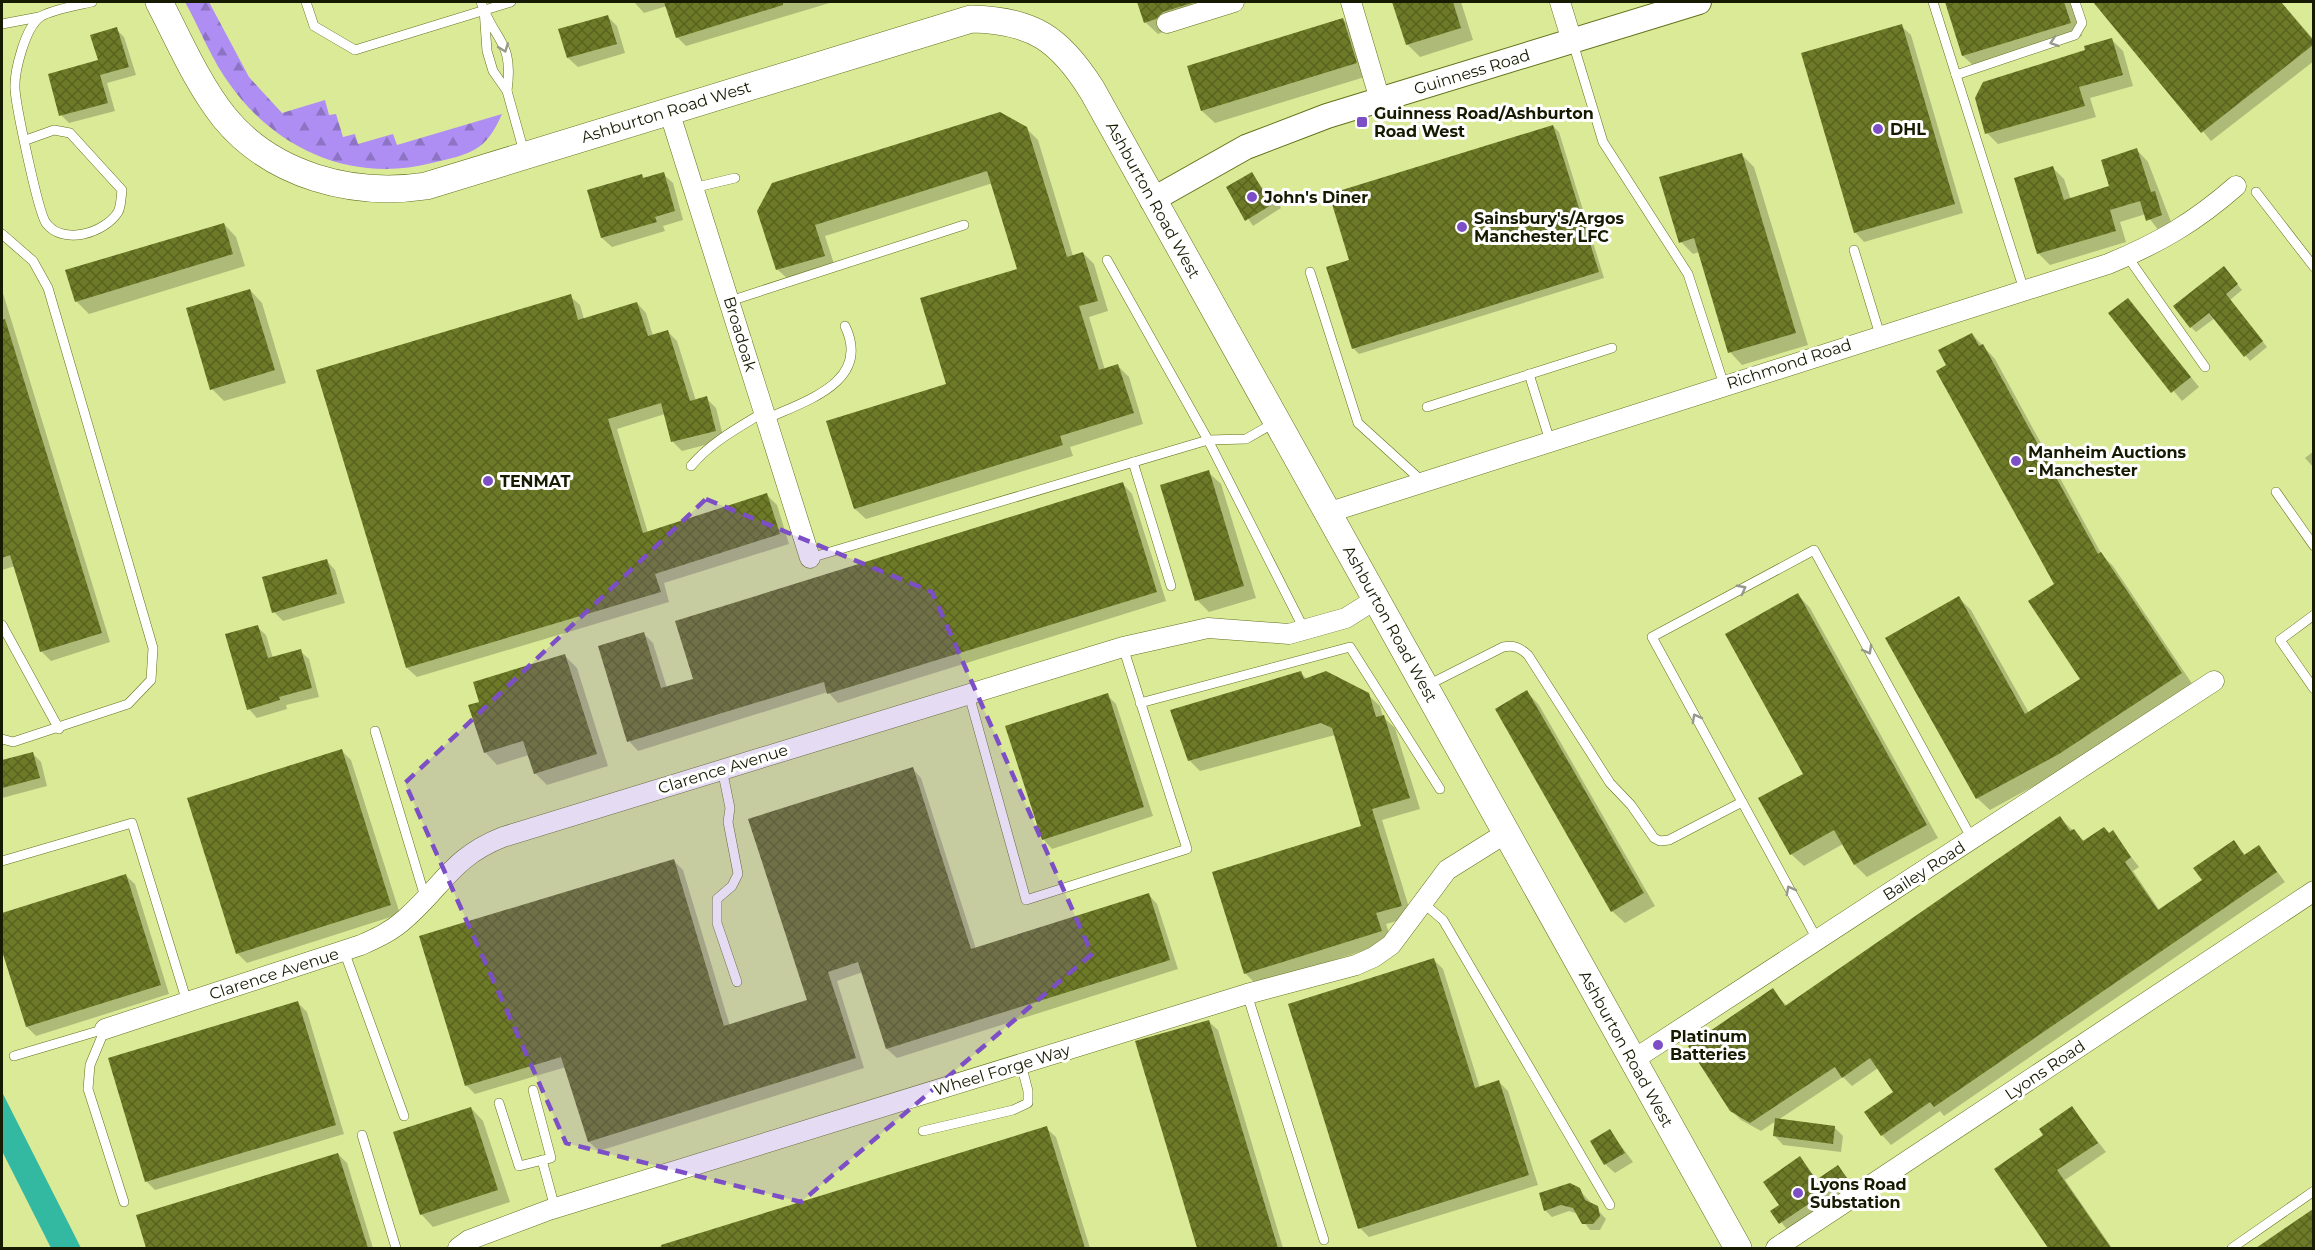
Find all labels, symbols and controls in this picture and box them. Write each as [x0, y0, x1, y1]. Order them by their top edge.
one-way arrow [2049, 35, 2060, 48]
one-way arrow [497, 42, 510, 53]
street label: Guinness Road [1412, 45, 1532, 99]
street label: Ashburton Road West [579, 77, 754, 147]
place label: Guinness Road/Ashburton Road West [1374, 104, 1594, 141]
marker: Guinness Road/Ashburton Road West [1355, 115, 1369, 129]
street label: Ashburton Road West [1102, 118, 1204, 282]
place label: DHL [1890, 120, 1926, 139]
marker: DHL [1871, 122, 1885, 136]
place label: John's Diner [1263, 188, 1368, 207]
marker: John's Diner [1245, 190, 1259, 204]
place label: Sainsbury's/Argos Manchester LFC [1474, 209, 1624, 246]
marker: Sainsbury's/Argos Manchester LFC [1455, 220, 1469, 234]
street label: Broadoak [720, 294, 761, 374]
street label: Richmond Road [1724, 335, 1854, 393]
place label: Manheim Auctions - Manchester [2028, 443, 2187, 480]
marker: Manheim Auctions - Manchester [2009, 454, 2023, 468]
place label: TENMAT [500, 472, 571, 491]
marker: TENMAT [481, 474, 495, 488]
street label: Ashburton Road West [1339, 542, 1441, 706]
one-way arrow [1736, 585, 1746, 596]
one-way arrow [1861, 643, 1872, 654]
one-way arrow [1692, 714, 1703, 725]
street label: Clarence Avenue [656, 740, 790, 798]
street label: Bailey Road [1879, 837, 1969, 905]
one-way arrow [1786, 886, 1797, 896]
street label: Clarence Avenue [207, 944, 341, 1004]
street label: Ashburton Road West [1575, 967, 1677, 1131]
place label: Platinum Batteries [1670, 1027, 1747, 1064]
street label: Lyons Road [2001, 1036, 2089, 1104]
marker: Platinum Batteries [1651, 1038, 1665, 1052]
street label: Wheel Forge Way [931, 1040, 1073, 1100]
place label: Lyons Road Substation [1810, 1175, 1907, 1212]
marker: Lyons Road Substation [1791, 1186, 1805, 1200]

